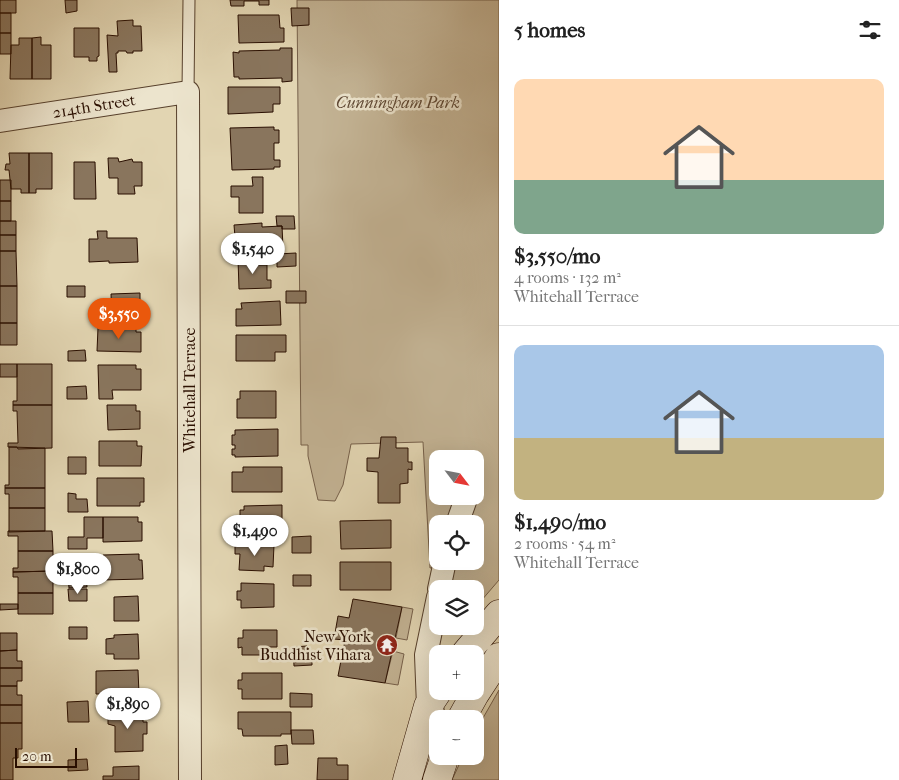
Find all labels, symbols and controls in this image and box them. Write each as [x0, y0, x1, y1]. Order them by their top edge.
icon: filters [856, 16, 884, 44]
text: 5 homes [514, 18, 585, 42]
street label: 214th Street [51, 90, 137, 122]
park label: Cunningham Park [336, 93, 460, 112]
icon: home [654, 112, 744, 202]
pin: $1,540 [212, 232, 294, 275]
text: $1,540 [232, 239, 274, 258]
text: $3,550/mo [514, 244, 600, 268]
text: 4 rooms · 132 m² [514, 268, 621, 287]
text: Whitehall Terrace [514, 287, 639, 306]
pin: $3,550 [78, 298, 160, 340]
text: $3,550 [99, 304, 139, 323]
street label: Whitehall Terrace [180, 327, 199, 453]
icon: home [654, 377, 744, 467]
north arrow [429, 450, 484, 505]
map controls [429, 450, 484, 765]
text: $1,490/mo [514, 510, 606, 534]
pin: $1,490 [214, 514, 296, 557]
button: locate [429, 515, 484, 570]
text: $1,490 [233, 521, 277, 540]
text: 2 rooms · 54 m² [514, 534, 615, 553]
pin: $1,800 [37, 552, 119, 595]
text: Whitehall Terrace [514, 553, 639, 572]
text: $1,800 [56, 559, 100, 578]
button: layers [429, 580, 484, 635]
place label: New York Buddhist Vihara [260, 627, 372, 664]
temple icon: New York Buddhist Vihara [375, 633, 399, 657]
button: + [429, 645, 484, 700]
pin: $1,890 [87, 688, 169, 730]
text: $1,890 [106, 694, 150, 713]
button: − [429, 710, 484, 765]
scale bar [15, 745, 78, 768]
text: 20 m [22, 748, 52, 765]

